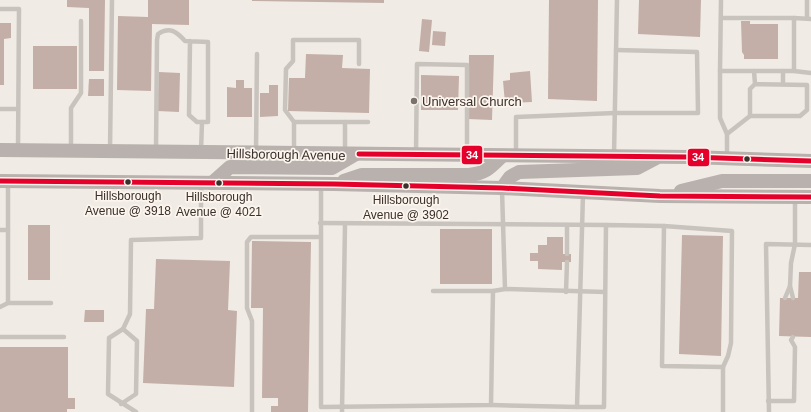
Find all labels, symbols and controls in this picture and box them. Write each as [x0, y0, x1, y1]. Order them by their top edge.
place label: Universal Church [422, 94, 522, 109]
marker: Universal Church [409, 96, 419, 106]
line badge: 34 [461, 145, 483, 165]
street label: Hillsborough Avenue [226, 146, 346, 163]
line badge: 34 [687, 148, 710, 167]
text: 34 [466, 149, 479, 161]
text: 34 [692, 151, 705, 163]
unlabelled marker [742, 154, 752, 164]
marker: Hillsborough Avenue @ 3918 [123, 177, 133, 187]
marker: Hillsborough Avenue @ 4021 [214, 178, 224, 188]
marker: Hillsborough Avenue @ 3902 [401, 181, 411, 191]
place label: Hillsborough Avenue @ 3918 [85, 189, 171, 218]
place label: Hillsborough Avenue @ 4021 [176, 190, 262, 219]
place label: Hillsborough Avenue @ 3902 [363, 193, 449, 222]

